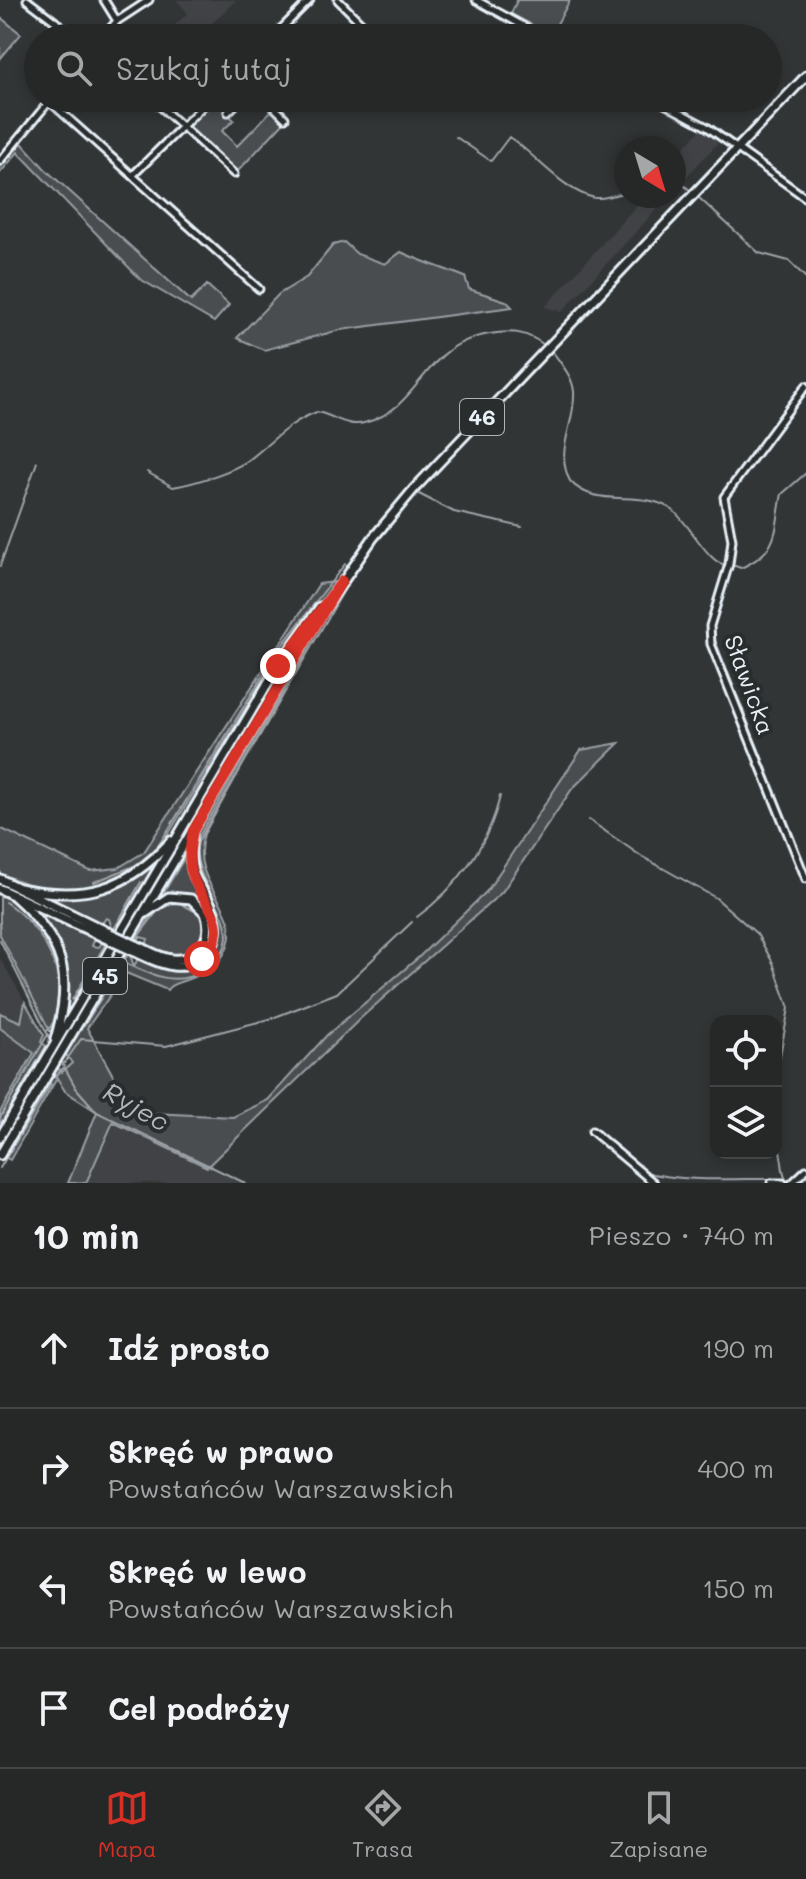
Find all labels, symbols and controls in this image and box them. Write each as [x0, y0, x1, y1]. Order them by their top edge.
search box [24, 24, 782, 112]
icon: search [52, 46, 96, 90]
text: Szukaj tutaj [116, 48, 292, 88]
north arrow [614, 136, 686, 208]
road number: 46 [460, 399, 504, 435]
street label: Sławicka [718, 630, 783, 739]
route end [260, 648, 296, 684]
route start [184, 941, 220, 977]
road number: 45 [83, 958, 127, 994]
map controls [710, 1015, 782, 1159]
button: locate [710, 1015, 782, 1087]
water label: Ryjec [98, 1074, 175, 1138]
button: layers [710, 1087, 782, 1159]
text: 10 min [32, 1213, 139, 1258]
text: Pieszo · 740 m [589, 1218, 774, 1252]
icon: ahead [32, 1326, 76, 1370]
text: Idź prosto [108, 1328, 269, 1368]
text: 190 m [702, 1331, 774, 1365]
text: Skręć w prawo [108, 1431, 333, 1471]
icon: right [32, 1446, 76, 1490]
text: 400 m [698, 1451, 774, 1485]
text: Powstańców Warszawskich [108, 1471, 453, 1505]
text: Skręć w lewo [108, 1551, 306, 1591]
icon: left [32, 1566, 76, 1610]
text: 150 m [702, 1571, 774, 1605]
text: Powstańców Warszawskich [108, 1591, 453, 1625]
icon: arrive [32, 1686, 76, 1730]
text: Cel podróży [108, 1688, 290, 1728]
tab: Mapa [98, 1786, 156, 1863]
tab: Trasa [352, 1786, 413, 1863]
tab: Zapisane [609, 1786, 708, 1863]

